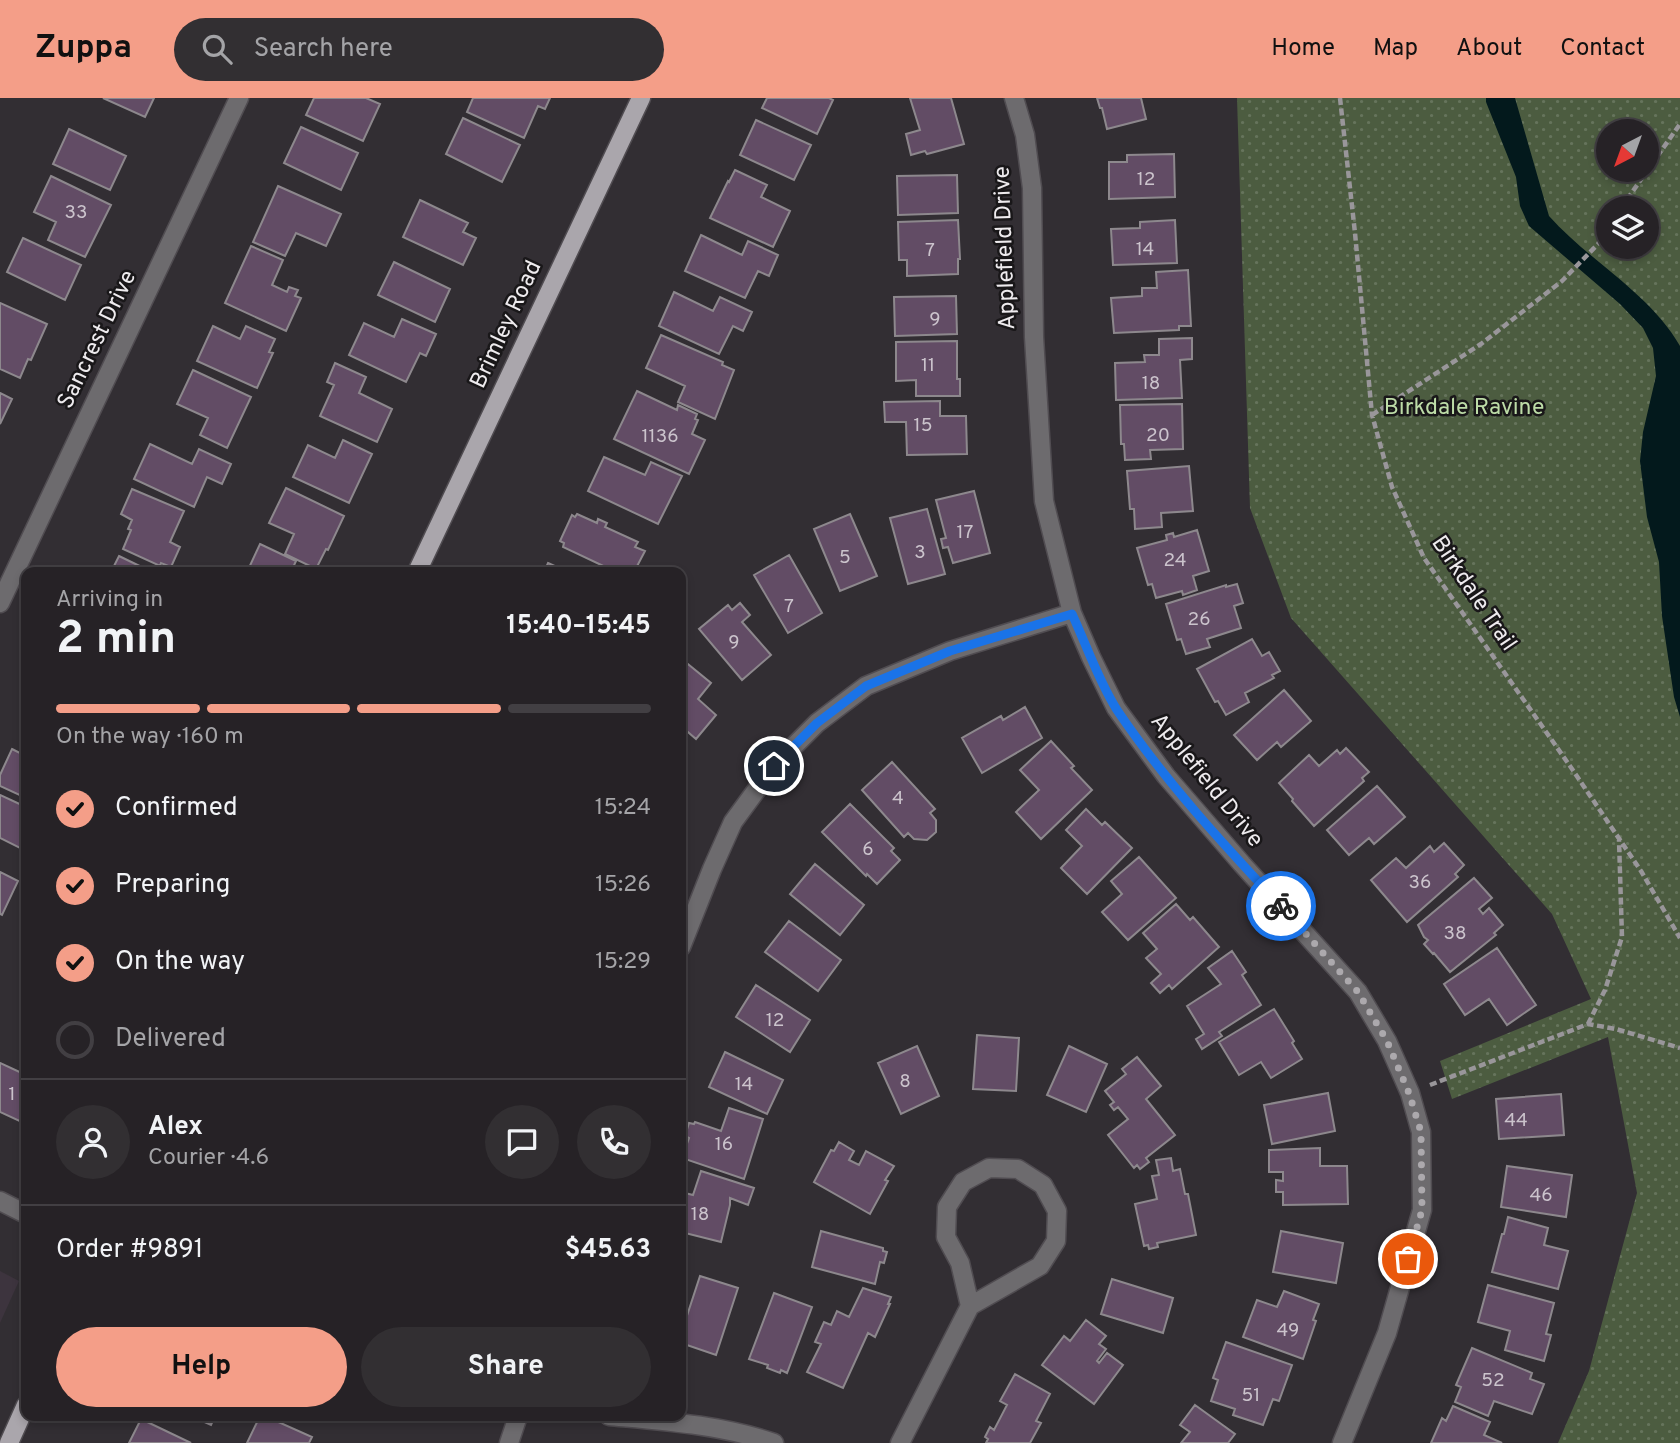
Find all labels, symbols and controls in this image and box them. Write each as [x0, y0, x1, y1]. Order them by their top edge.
search box [174, 18, 664, 81]
text: Zuppa [35, 28, 132, 70]
icon: search [198, 30, 236, 68]
text: Search here [254, 33, 393, 66]
text: Home [1271, 34, 1335, 64]
text: Map [1373, 34, 1418, 64]
text: About [1456, 34, 1522, 64]
text: Contact [1560, 34, 1645, 64]
north arrow [1596, 119, 1659, 182]
map controls [1596, 119, 1659, 259]
street label: Applefield Drive [989, 165, 1023, 331]
house number: 12 [1137, 168, 1155, 192]
button: layers [1596, 196, 1659, 259]
house number: 33 [65, 201, 87, 225]
house number: 14 [1136, 238, 1154, 262]
house number: 7 [925, 239, 935, 263]
street label: Brimley Road [465, 256, 549, 394]
street label: Sancrest Drive [52, 266, 144, 414]
house number: 9 [929, 308, 941, 332]
house number: 11 [921, 354, 935, 378]
house number: 18 [1142, 372, 1160, 396]
park label: Birkdale Ravine [1384, 394, 1544, 423]
house number: 15 [914, 414, 932, 438]
house number: 20 [1146, 424, 1170, 448]
house number: 1136 [642, 425, 678, 449]
house number: 17 [957, 521, 974, 545]
street label: Birkdale Trail [1424, 531, 1522, 657]
house number: 3 [914, 541, 926, 565]
house number: 5 [839, 546, 851, 570]
house number: 24 [1163, 549, 1187, 573]
text: Arriving in [56, 586, 163, 615]
house number: 7 [784, 595, 794, 619]
house number: 26 [1188, 608, 1210, 632]
text: 15:40–15:45 [506, 610, 651, 643]
text: 2 min [56, 611, 176, 670]
house number: 9 [728, 631, 740, 655]
street label: Applefield Drive [1143, 708, 1269, 854]
text: On the way · 160 m [56, 723, 244, 752]
pin [744, 736, 804, 796]
icon: home [755, 747, 793, 785]
house number: 4 [892, 787, 904, 811]
icon: check [56, 790, 94, 828]
text: Confirmed [115, 792, 238, 825]
text: 15:24 [595, 794, 651, 823]
house number: 6 [862, 838, 874, 862]
icon: check [56, 867, 94, 905]
text: Preparing [115, 869, 230, 902]
text: 15:26 [595, 871, 651, 900]
courier [1246, 871, 1316, 941]
house number: 36 [1409, 871, 1431, 895]
icon: bike [1262, 887, 1300, 925]
house number: 38 [1443, 922, 1467, 946]
icon: check [56, 944, 94, 982]
text: On the way [115, 946, 245, 979]
text: 15:29 [595, 948, 651, 977]
house number: 12 [766, 1009, 784, 1033]
text: Delivered [115, 1023, 226, 1056]
house number: 8 [899, 1070, 911, 1094]
house number: 14 [735, 1073, 753, 1097]
house number: 1 [8, 1083, 16, 1107]
button: person [56, 1105, 130, 1179]
button: chat [485, 1105, 559, 1179]
button: phone [577, 1105, 651, 1179]
house number: 44 [1504, 1109, 1528, 1133]
text: Alex [148, 1111, 203, 1144]
house number: 16 [715, 1133, 733, 1157]
text: Courier · 4.6 [148, 1144, 269, 1173]
house number: 46 [1529, 1184, 1553, 1208]
house number: 18 [691, 1203, 709, 1227]
pin [1378, 1229, 1438, 1289]
text: Order #9891 [56, 1234, 204, 1267]
text: $45.63 [565, 1234, 651, 1267]
icon: bag [1389, 1240, 1427, 1278]
house number: 49 [1277, 1319, 1299, 1343]
button: Help [56, 1327, 347, 1407]
button: Share [361, 1327, 651, 1407]
house number: 52 [1481, 1369, 1505, 1393]
house number: 51 [1242, 1384, 1260, 1408]

